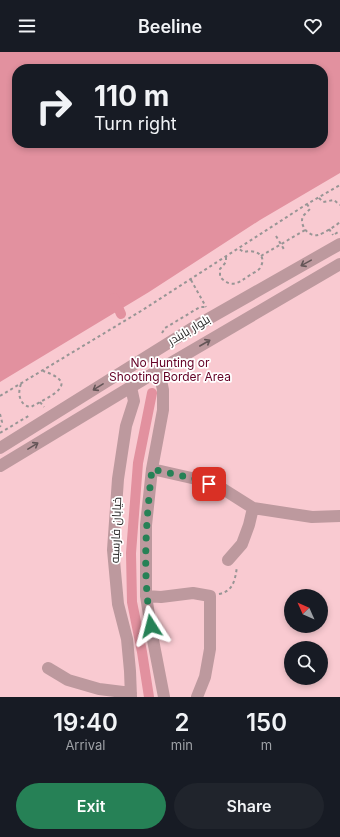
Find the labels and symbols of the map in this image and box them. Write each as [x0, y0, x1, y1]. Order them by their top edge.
one-way arrow [300, 260, 312, 268]
street label: بلوار بایندر [164, 311, 213, 349]
one-way arrow [199, 338, 211, 346]
park label: No Hunting or Shooting Border Area [109, 355, 231, 384]
one-way arrow [92, 383, 104, 391]
one-way arrow [27, 441, 39, 449]
pin [192, 467, 226, 501]
street label: خیابان فارسیه [107, 497, 124, 563]
north arrow [284, 589, 328, 633]
position arrow [130, 605, 172, 647]

